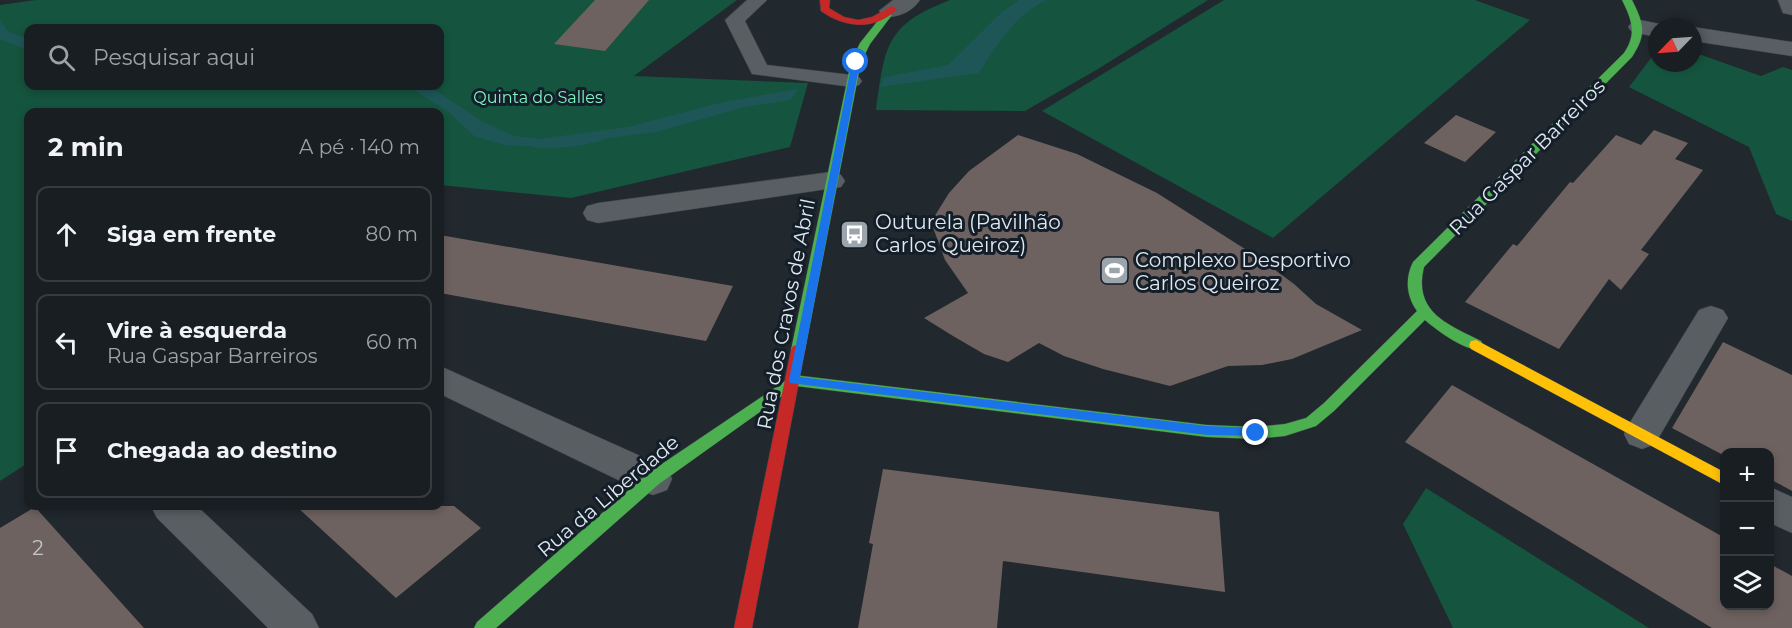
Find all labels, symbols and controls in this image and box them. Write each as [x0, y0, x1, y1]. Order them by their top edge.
north arrow [1648, 18, 1702, 72]
search box [24, 24, 444, 90]
icon: search [45, 41, 78, 74]
text: Pesquisar aqui [93, 44, 255, 71]
route start [842, 48, 868, 74]
street label: Rua Gaspar Barreiros [1444, 74, 1610, 240]
park label: Quinta do Salles [473, 88, 603, 107]
text: 2 min [48, 131, 124, 163]
text: A pé · 140 m [299, 135, 420, 159]
street label: Rua dos Cravos de Abril [752, 197, 820, 431]
place label: Outurela (Pavilhão Carlos Queiroz) [875, 210, 1061, 257]
icon: ahead [50, 218, 83, 251]
bus stop icon: Outurela (Pavilhão Carlos Queiroz) [838, 218, 870, 250]
text: Siga em frente [107, 221, 276, 248]
text: 80 m [366, 222, 418, 246]
place label: Complexo Desportivo Carlos Queiroz [1135, 248, 1351, 295]
sports icon: Complexo Desportivo Carlos Queiroz [1098, 255, 1130, 287]
text: Vire à esquerda [107, 317, 287, 344]
icon: left [50, 326, 83, 359]
text: 60 m [366, 330, 418, 354]
text: Rua Gaspar Barreiros [107, 344, 318, 368]
route end [1242, 419, 1268, 445]
street label: Rua da Liberdade [532, 430, 684, 562]
icon: arrive [50, 434, 83, 467]
text: Chegada ao destino [107, 437, 337, 464]
map controls [1720, 448, 1774, 610]
button: + [1720, 448, 1774, 502]
button: − [1720, 502, 1774, 556]
house number: 2 [32, 536, 44, 560]
button: layers [1720, 556, 1774, 610]

